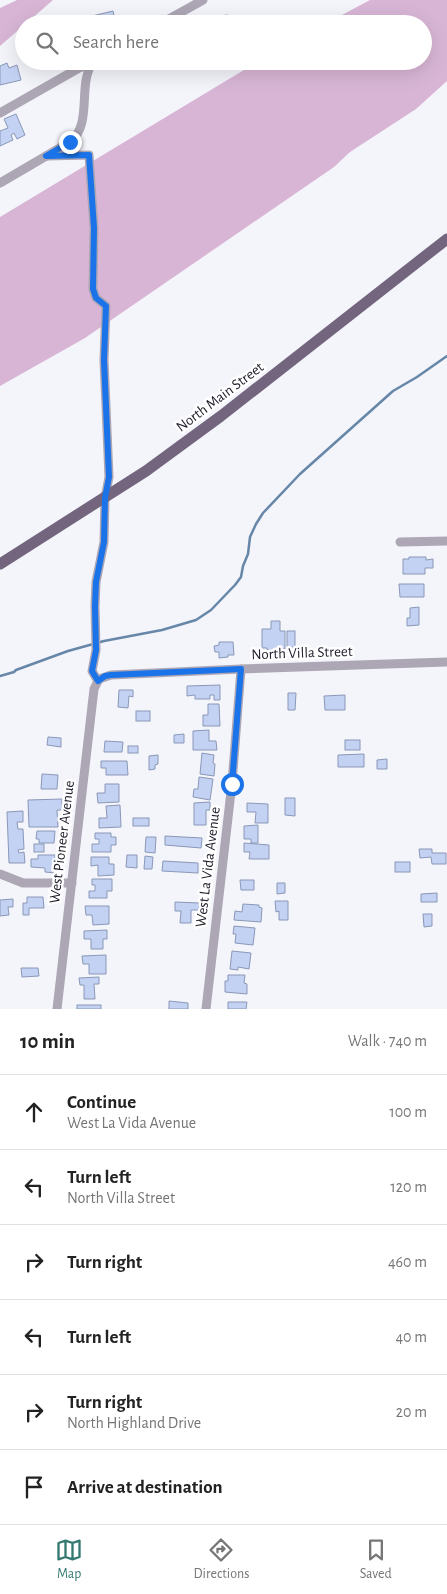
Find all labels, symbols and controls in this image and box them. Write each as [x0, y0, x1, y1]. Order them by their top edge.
search box [15, 15, 432, 70]
icon: search [33, 29, 61, 57]
text: Search here [73, 33, 159, 52]
route end [59, 131, 82, 154]
street label: North Main Street [174, 359, 267, 435]
street label: North Villa Street [251, 644, 353, 662]
route start [221, 773, 244, 796]
street label: West Pioneer Avenue [47, 780, 77, 904]
street label: West La Vida Avenue [193, 806, 223, 928]
text: 10 min [20, 1031, 75, 1052]
text: Walk · 740 m [348, 1033, 427, 1049]
text: Continue [67, 1093, 136, 1112]
icon: ahead [20, 1098, 48, 1126]
text: 100 m [389, 1104, 427, 1120]
text: West La Vida Avenue [67, 1115, 196, 1131]
text: Turn left [67, 1168, 131, 1187]
icon: left [20, 1173, 48, 1201]
text: 120 m [390, 1179, 427, 1195]
text: North Villa Street [67, 1190, 175, 1206]
icon: right [20, 1248, 48, 1276]
text: Turn right [67, 1253, 142, 1272]
text: 460 m [388, 1254, 427, 1270]
icon: left [20, 1323, 48, 1351]
text: Turn left [67, 1328, 131, 1347]
text: 40 m [395, 1329, 427, 1345]
text: Turn right [67, 1393, 142, 1412]
icon: right [20, 1398, 48, 1426]
text: 20 m [396, 1404, 427, 1420]
text: North Highland Drive [67, 1415, 201, 1431]
icon: arrive [20, 1473, 48, 1501]
text: Arrive at destination [67, 1478, 223, 1497]
tab: Map [55, 1536, 83, 1583]
tab: Directions [194, 1536, 249, 1583]
tab: Saved [360, 1536, 392, 1583]

